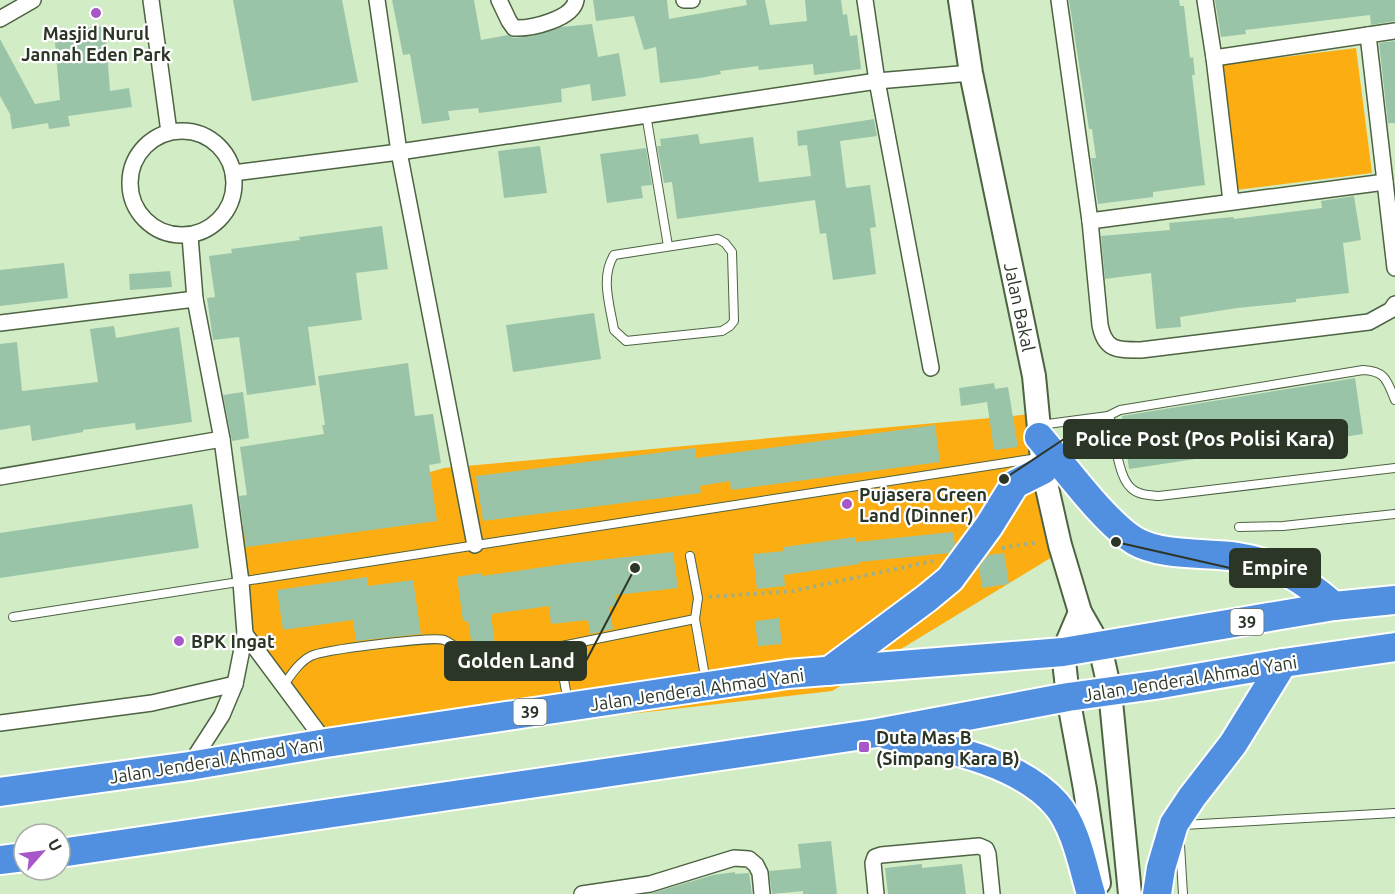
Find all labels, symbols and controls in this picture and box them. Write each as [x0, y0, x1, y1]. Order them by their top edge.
marker: Masjid Nurul Jannah Eden Park [89, 6, 103, 20]
place label: Masjid Nurul Jannah Eden Park [21, 23, 171, 64]
street label: Jalan Bakal [1001, 261, 1039, 353]
callout: Police Post (Pos Polisi Kara) [1064, 420, 1347, 458]
text: Police Post (Pos Polisi Kara) [1075, 427, 1335, 450]
place label: Pujasera Green Land (Dinner) [859, 484, 987, 526]
marker: Pujasera Green Land (Dinner) [840, 497, 854, 511]
callout: Empire [1230, 549, 1320, 587]
text: Empire [1242, 556, 1308, 579]
road number: 39 [1230, 609, 1264, 635]
place label: BPK Ingat [191, 631, 275, 651]
marker: BPK Ingat [172, 634, 186, 648]
callout: Golden Land [445, 642, 586, 680]
text: Golden Land [457, 649, 575, 672]
street label: Jalan Jenderal Ahmad Yani [1082, 651, 1298, 705]
street label: Jalan Jenderal Ahmad Yani [589, 664, 805, 714]
road number: 39 [514, 699, 546, 725]
place label: Duta Mas B (Simpang Kara B) [876, 727, 1020, 769]
street label: Jalan Jenderal Ahmad Yani [108, 733, 324, 787]
marker: Duta Mas B (Simpang Kara B) [857, 740, 871, 754]
north arrow [12, 822, 72, 882]
text: U [45, 836, 66, 854]

